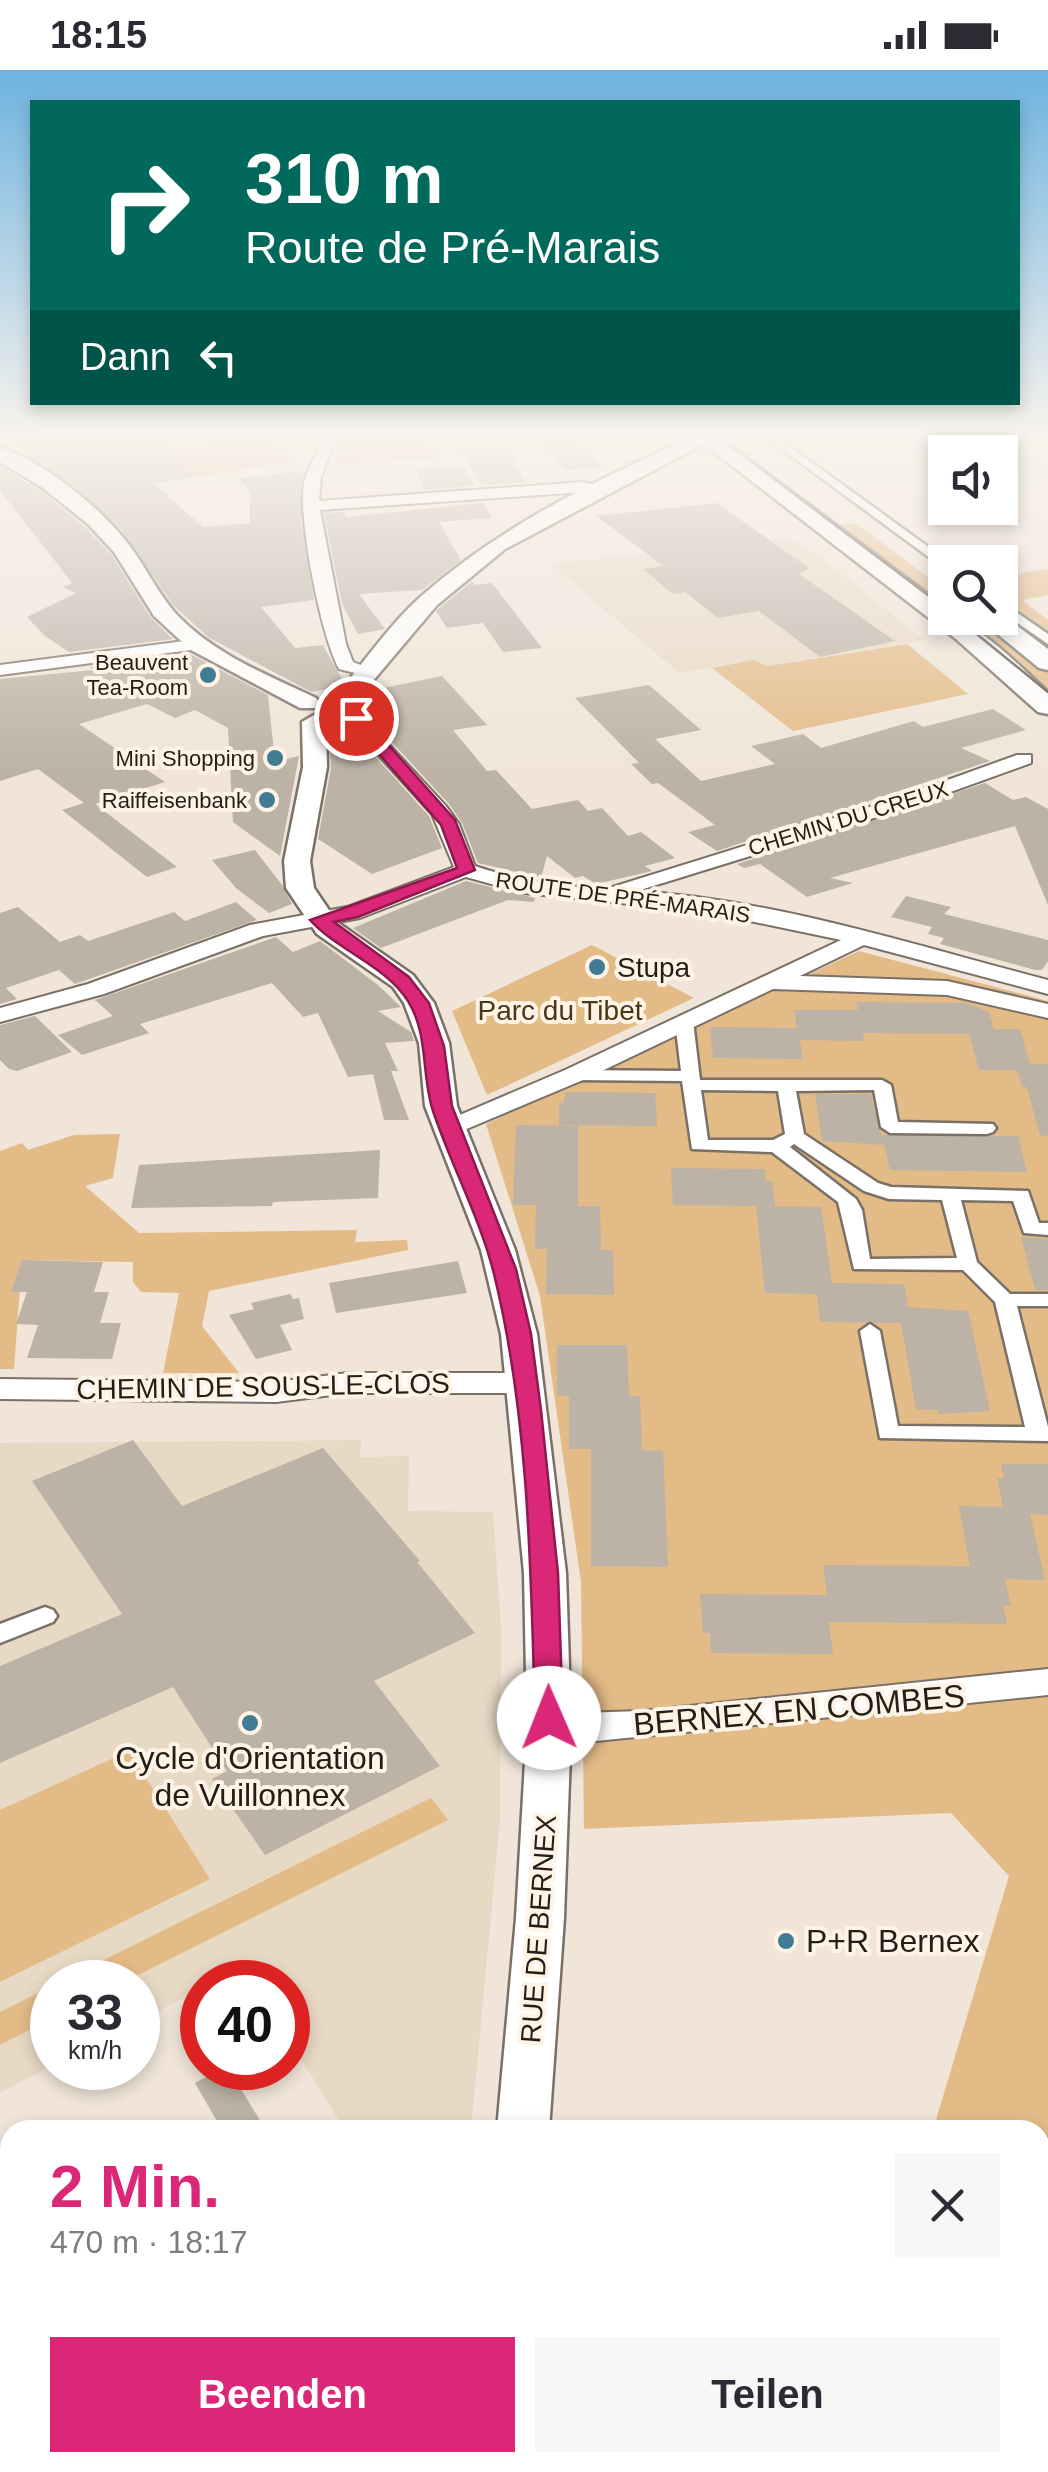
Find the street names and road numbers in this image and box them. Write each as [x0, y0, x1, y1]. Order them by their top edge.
street label: CHEMIN DU CREUX [745, 776, 951, 861]
street label: ROUTE DE PRÉ-MARAIS [494, 867, 752, 928]
street label: CHEMIN DE SOUS-LE-CLOS [76, 1368, 450, 1405]
street label: BERNEX EN COMBES [632, 1678, 966, 1742]
street label: RUE DE BERNEX [515, 1814, 562, 2044]

